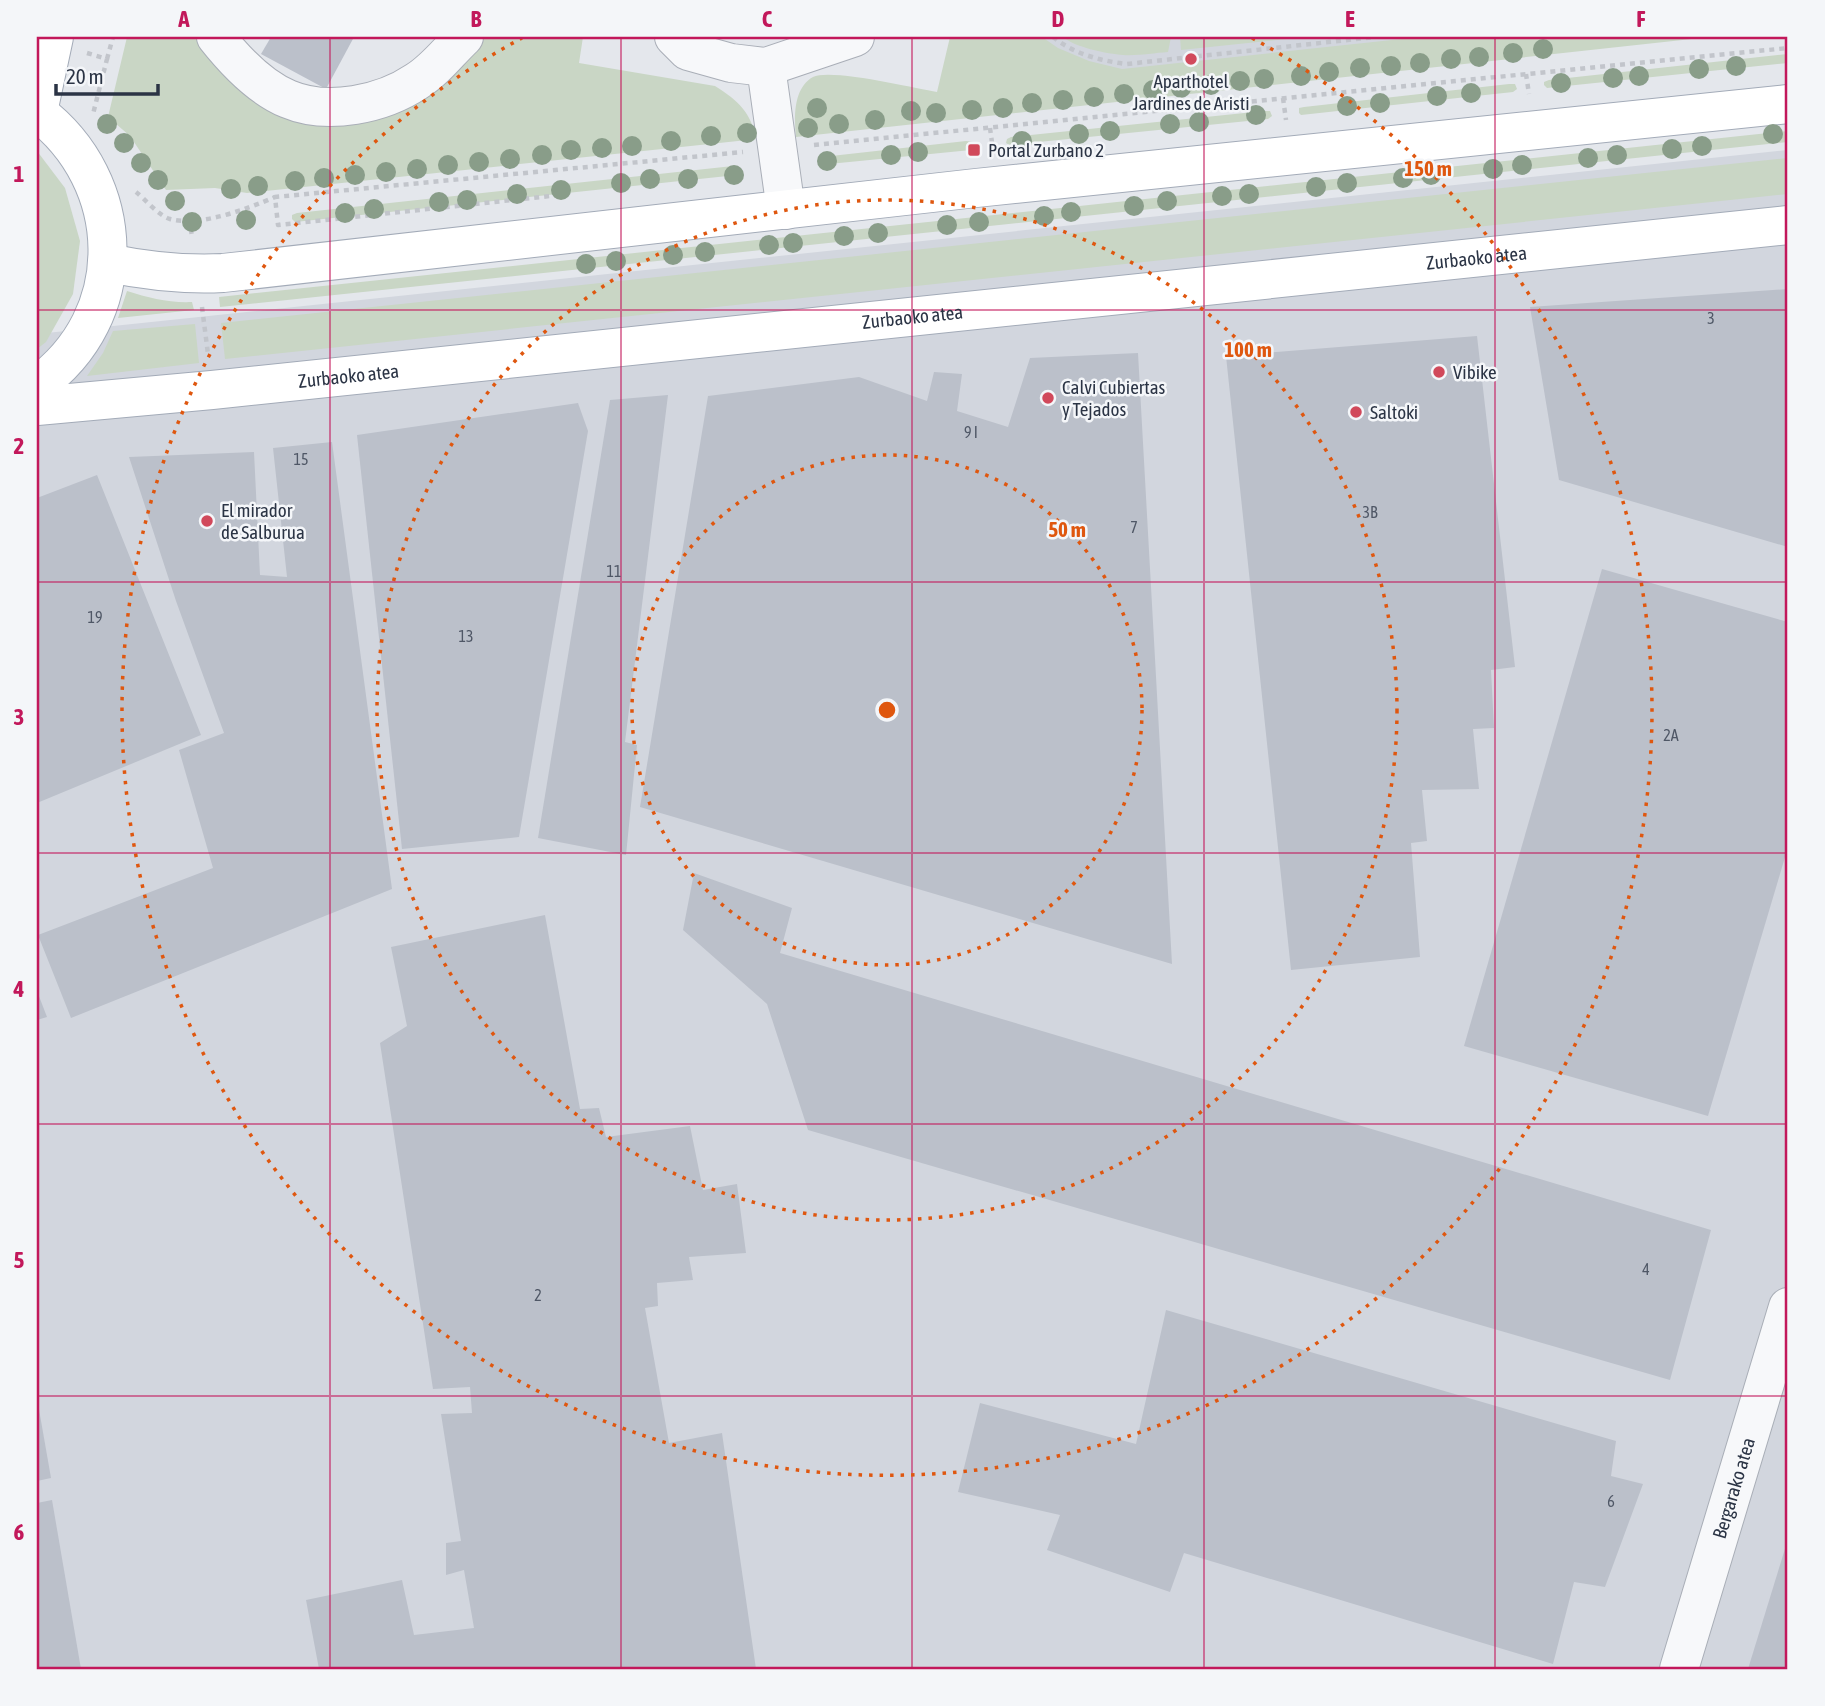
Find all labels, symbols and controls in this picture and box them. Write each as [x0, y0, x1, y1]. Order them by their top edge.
text: A [177, 6, 190, 32]
text: B [471, 6, 482, 32]
text: C [762, 6, 773, 32]
text: D [1052, 6, 1065, 32]
text: E [1345, 6, 1355, 32]
text: F [1636, 6, 1646, 32]
marker: Aparthotel Jardines de Aristi [1183, 51, 1199, 67]
scale bar [56, 52, 158, 96]
text: 20 m [66, 64, 104, 88]
place label: Aparthotel Jardines de Aristi [1132, 70, 1250, 114]
place label: Portal Zurbano 2 [988, 139, 1104, 161]
marker: Portal Zurbano 2 [966, 142, 982, 158]
text: 150 m [1404, 156, 1452, 180]
text: 1 [14, 161, 25, 187]
street label: Zurbaoko atea [1425, 241, 1528, 274]
street label: Zurbaoko atea [861, 300, 964, 333]
house number: 3 [1707, 309, 1715, 327]
text: 100 m [1224, 337, 1272, 361]
street label: Zurbaoko atea [297, 359, 400, 392]
place label: Vibike [1453, 361, 1497, 383]
marker: Vibike [1431, 364, 1447, 380]
place label: Calvi Cubiertas y Tejados [1062, 376, 1165, 420]
marker: Calvi Cubiertas y Tejados [1040, 390, 1056, 406]
place label: Saltoki [1370, 401, 1418, 423]
marker: Saltoki [1348, 404, 1364, 420]
house number: 9 I [964, 423, 978, 441]
text: 2 [14, 433, 24, 459]
house number: 15 [293, 450, 309, 468]
place label: El mirador de Salburua [221, 499, 305, 543]
house number: 3B [1362, 503, 1378, 521]
marker: El mirador de Salburua [199, 513, 215, 529]
text: 50 m [1048, 517, 1086, 541]
house number: 7 [1130, 518, 1138, 536]
house number: 11 [606, 562, 622, 580]
house number: 19 [87, 608, 103, 626]
house number: 13 [458, 627, 474, 645]
centre of rings [875, 698, 899, 722]
text: 3 [14, 704, 24, 730]
house number: 2A [1663, 726, 1679, 744]
text: 4 [13, 976, 25, 1002]
text: 5 [14, 1247, 25, 1273]
house number: 4 [1642, 1260, 1650, 1278]
house number: 2 [534, 1286, 542, 1304]
street label: Bergarako atea [1708, 1435, 1759, 1541]
house number: 6 [1607, 1492, 1615, 1510]
text: 6 [14, 1519, 25, 1545]

